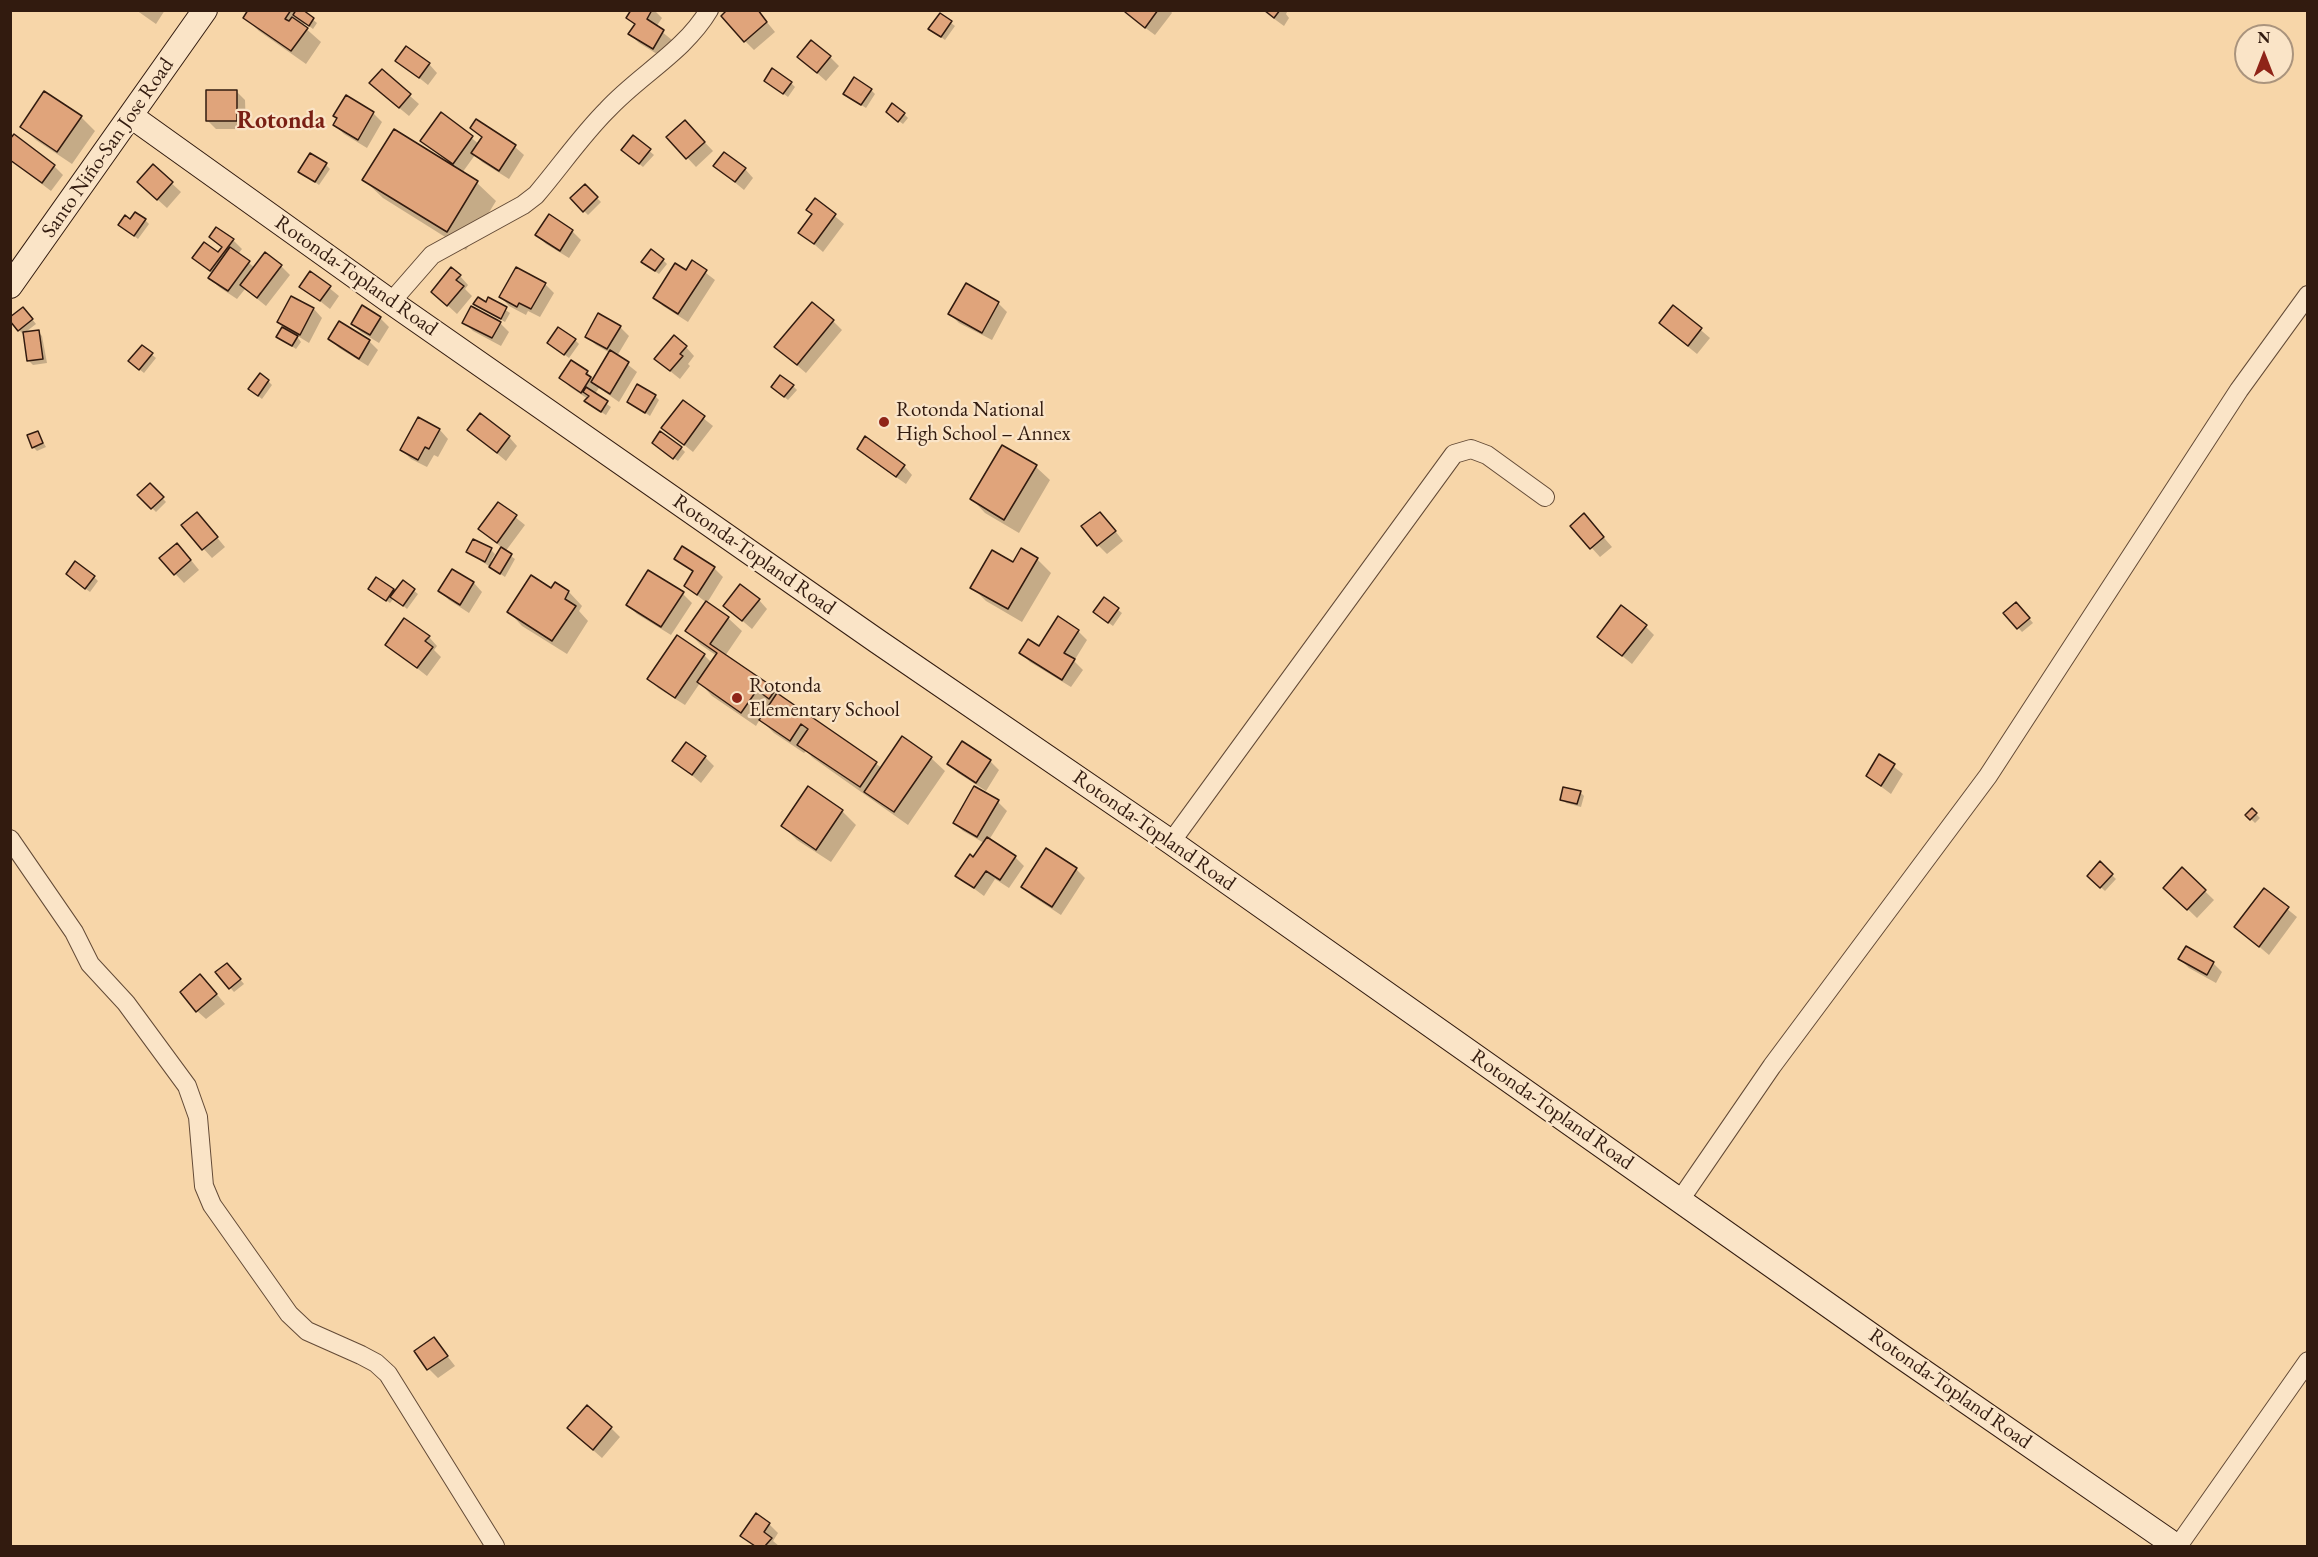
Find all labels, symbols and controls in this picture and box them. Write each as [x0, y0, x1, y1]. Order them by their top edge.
north arrow [2234, 24, 2294, 84]
text: N [2258, 27, 2270, 48]
street label: Santo Niño-San Jose Road [36, 53, 180, 243]
district label: Rotonda [237, 107, 325, 135]
street label: Rotonda-Topland Road [270, 210, 442, 342]
place label: Rotonda National High School – Annex [896, 397, 1071, 447]
marker: Rotonda National High School – Annex [877, 415, 891, 429]
street label: Rotonda-Topland Road [668, 489, 840, 621]
place label: Rotonda Elementary School [749, 673, 900, 723]
marker: Rotonda Elementary School [730, 691, 744, 705]
street label: Rotonda-Topland Road [1068, 765, 1240, 897]
street label: Rotonda-Topland Road [1466, 1044, 1638, 1176]
street label: Rotonda-Topland Road [1864, 1323, 2036, 1455]

